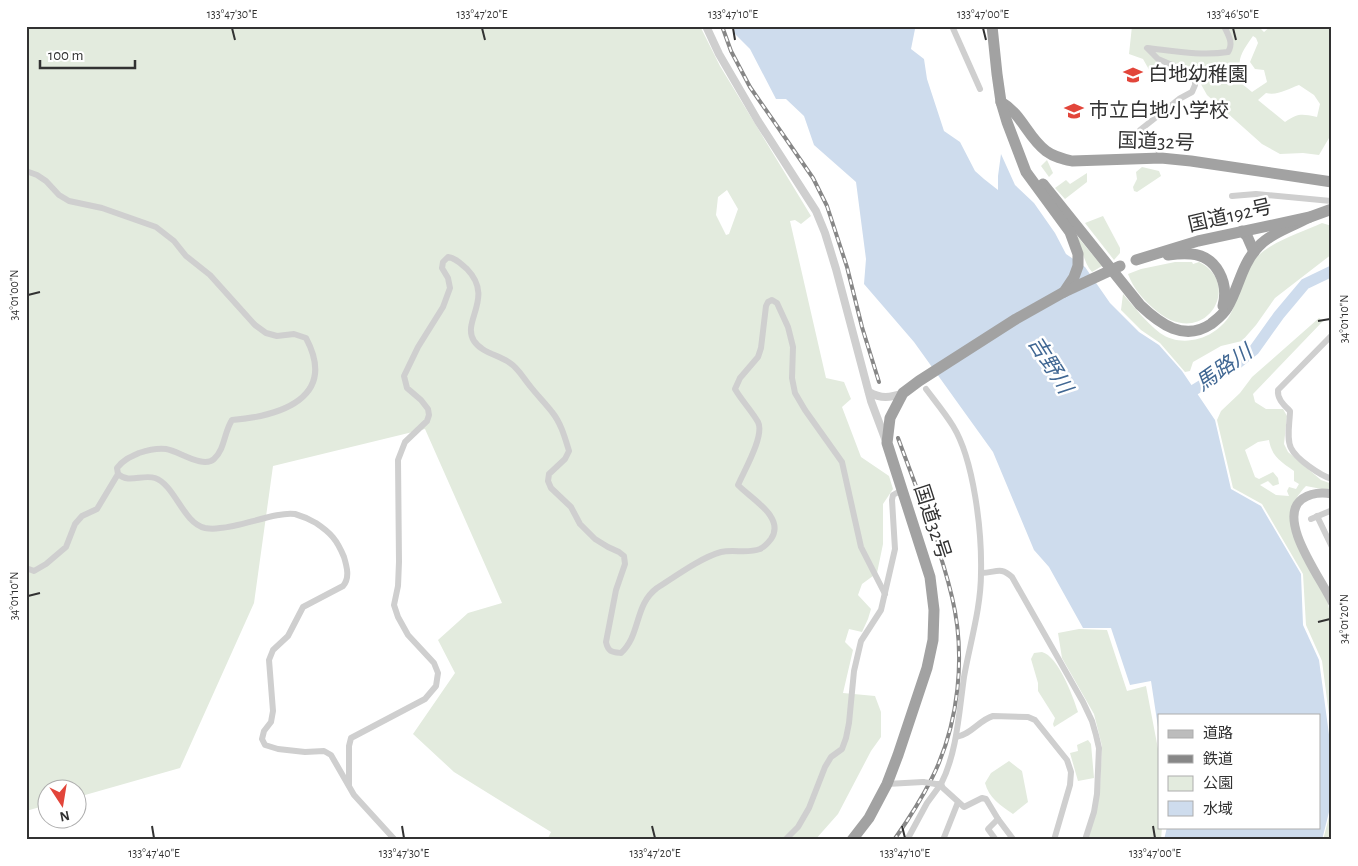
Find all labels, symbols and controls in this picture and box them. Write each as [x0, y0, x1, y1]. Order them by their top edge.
text: 133°47'30"E [207, 8, 258, 20]
text: 133°47'20"E [456, 8, 508, 20]
text: 133°47'10"E [708, 8, 758, 20]
text: 133°47'00"E [957, 8, 1009, 20]
text: 133°46'50"E [1207, 8, 1259, 20]
scale bar [40, 38, 135, 70]
text: 100 m [48, 48, 83, 63]
school or university icon: 白地幼稚園 [1122, 64, 1144, 86]
place label: 白地幼稚園 [1148, 64, 1248, 85]
school or university icon: 市立白地小学校 [1063, 100, 1085, 122]
place label: 市立白地小学校 [1089, 100, 1229, 121]
street label: 国道32号 [1117, 130, 1195, 153]
street label: 国道192号 [1186, 196, 1274, 235]
text: 34°01'00"N [8, 270, 20, 320]
text: 34°01'10"N [1338, 295, 1350, 343]
water label: 吉野川 [1024, 332, 1078, 399]
water label: 馬路川 [1192, 339, 1257, 395]
street label: 国道32号 [911, 482, 954, 562]
text: 34°01'10"N [8, 572, 20, 620]
text: 34°01'20"N [1338, 594, 1350, 644]
legend [1158, 714, 1320, 828]
text: 道路 [1203, 725, 1233, 741]
text: 鉄道 [1203, 751, 1233, 767]
text: 公園 [1203, 775, 1233, 791]
north arrow [38, 778, 88, 828]
text: 水域 [1203, 801, 1233, 817]
text: N [58, 808, 71, 824]
text: 133°47'40"E [128, 847, 180, 859]
text: 133°47'30"E [379, 847, 430, 859]
text: 133°47'20"E [629, 847, 681, 859]
text: 133°47'10"E [880, 847, 930, 859]
text: 133°47'00"E [1129, 847, 1181, 859]

